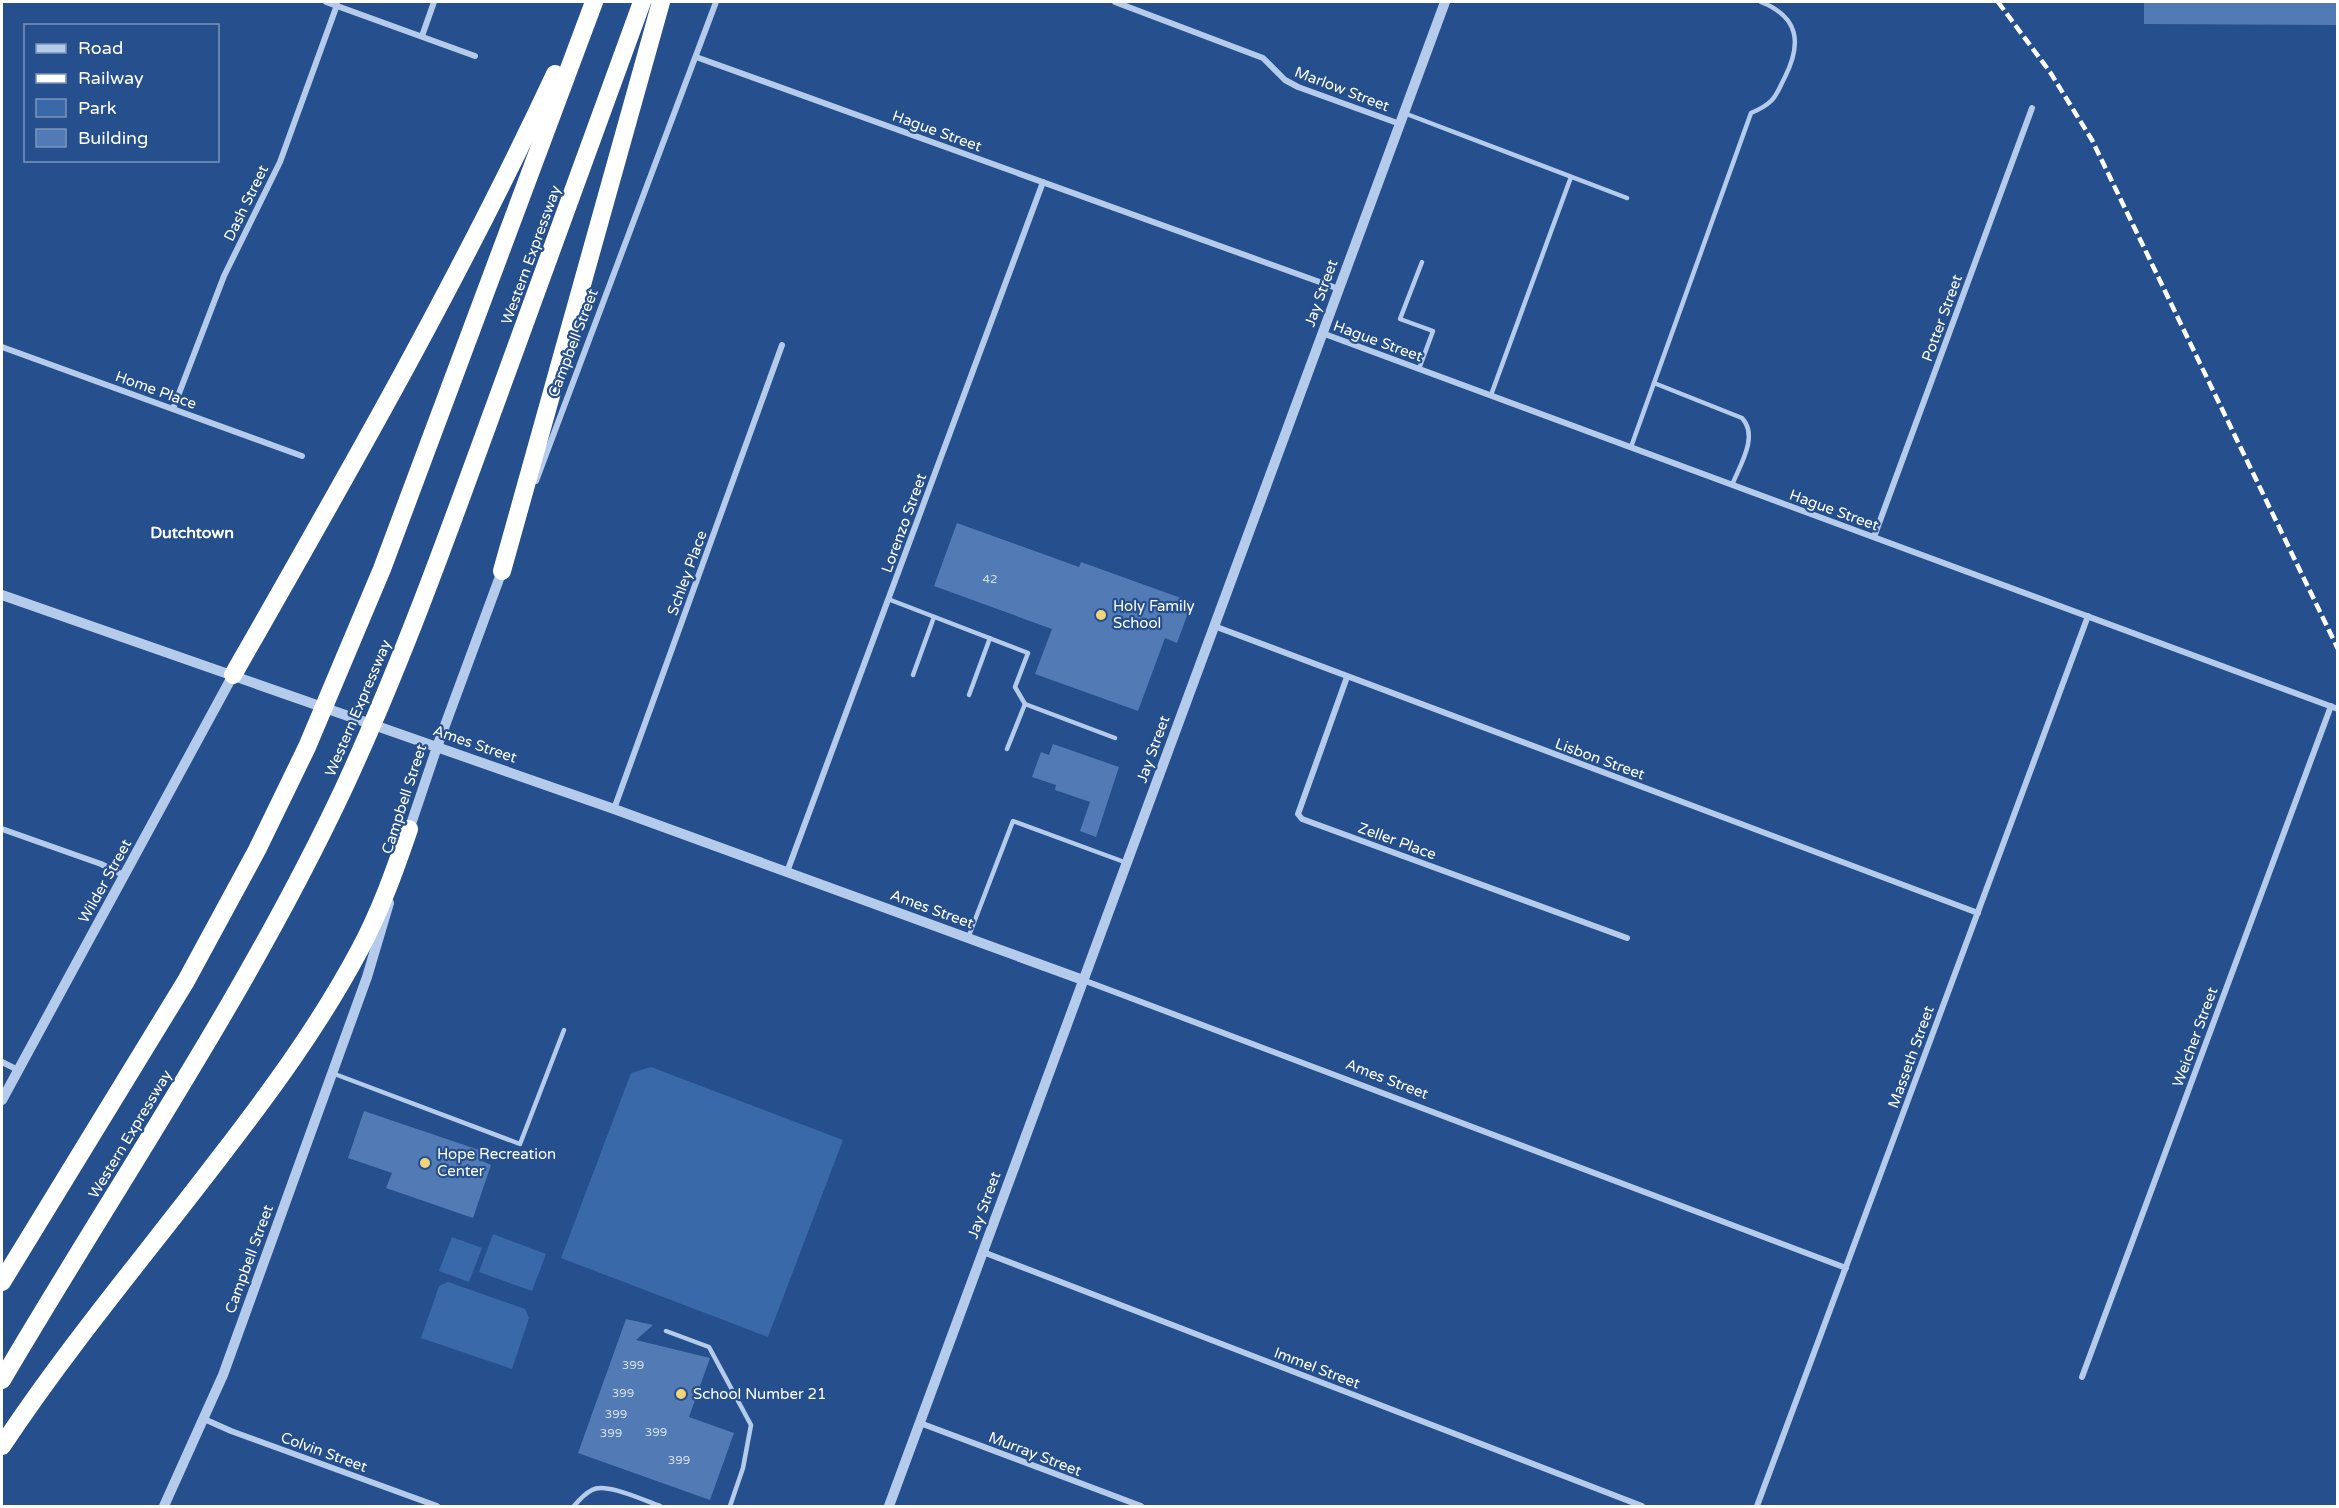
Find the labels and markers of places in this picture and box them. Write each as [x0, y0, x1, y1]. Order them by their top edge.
place label: Holy Family School [1113, 597, 1195, 632]
marker: Holy Family School [1094, 608, 1108, 622]
place label: Hope Recreation Center [437, 1145, 556, 1180]
marker: Hope Recreation Center [418, 1156, 432, 1170]
place label: School Number 21 [693, 1385, 826, 1403]
marker: School Number 21 [674, 1387, 688, 1401]

